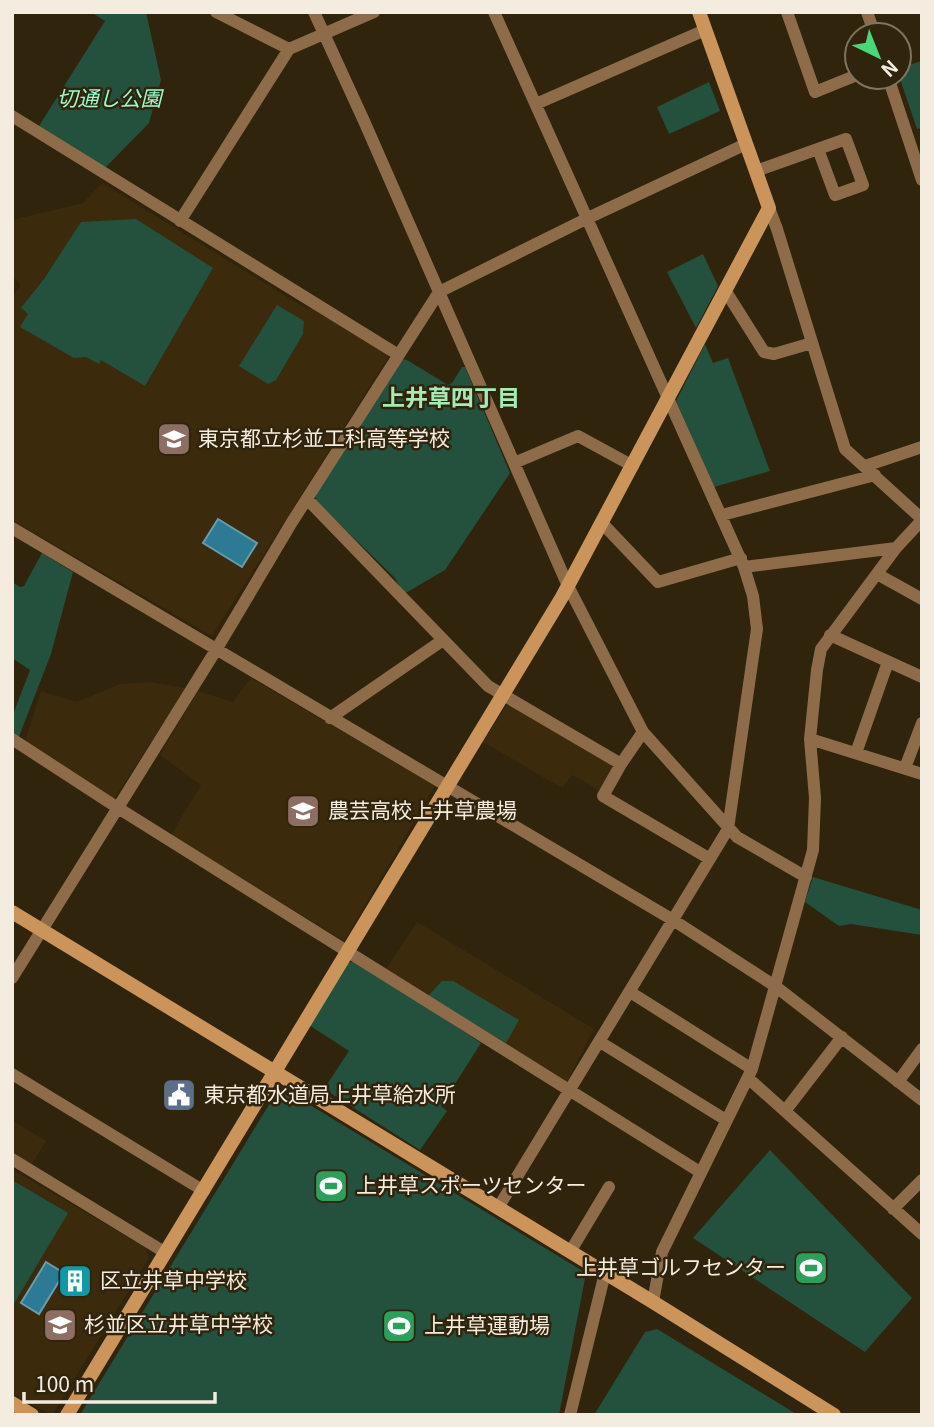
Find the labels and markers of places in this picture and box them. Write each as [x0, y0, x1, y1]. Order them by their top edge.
school or university icon: 東京都立杉並工科高等学校 [155, 420, 193, 458]
place label: 東京都立杉並工科高等学校 [198, 422, 450, 452]
school or university icon: 農芸高校上井草農場 [284, 792, 322, 830]
place label: 農芸高校上井草農場 [328, 794, 517, 824]
public building icon: 東京都水道局上井草給水所 [160, 1076, 198, 1114]
place label: 東京都水道局上井草給水所 [204, 1078, 456, 1108]
sports icon: 上井草スポーツセンター [312, 1167, 350, 1205]
place label: 上井草スポーツセンター [356, 1169, 587, 1199]
sports icon: 上井草ゴルフセンター [792, 1249, 830, 1287]
place label: 上井草ゴルフセンター [576, 1251, 786, 1281]
building icon: 区立井草中学校 [56, 1262, 94, 1300]
place label: 区立井草中学校 [100, 1264, 247, 1294]
school or university icon: 杉並区立井草中学校 [41, 1306, 79, 1344]
sports icon: 上井草運動場 [380, 1307, 418, 1345]
place label: 杉並区立井草中学校 [84, 1308, 273, 1338]
place label: 上井草運動場 [424, 1309, 550, 1339]

